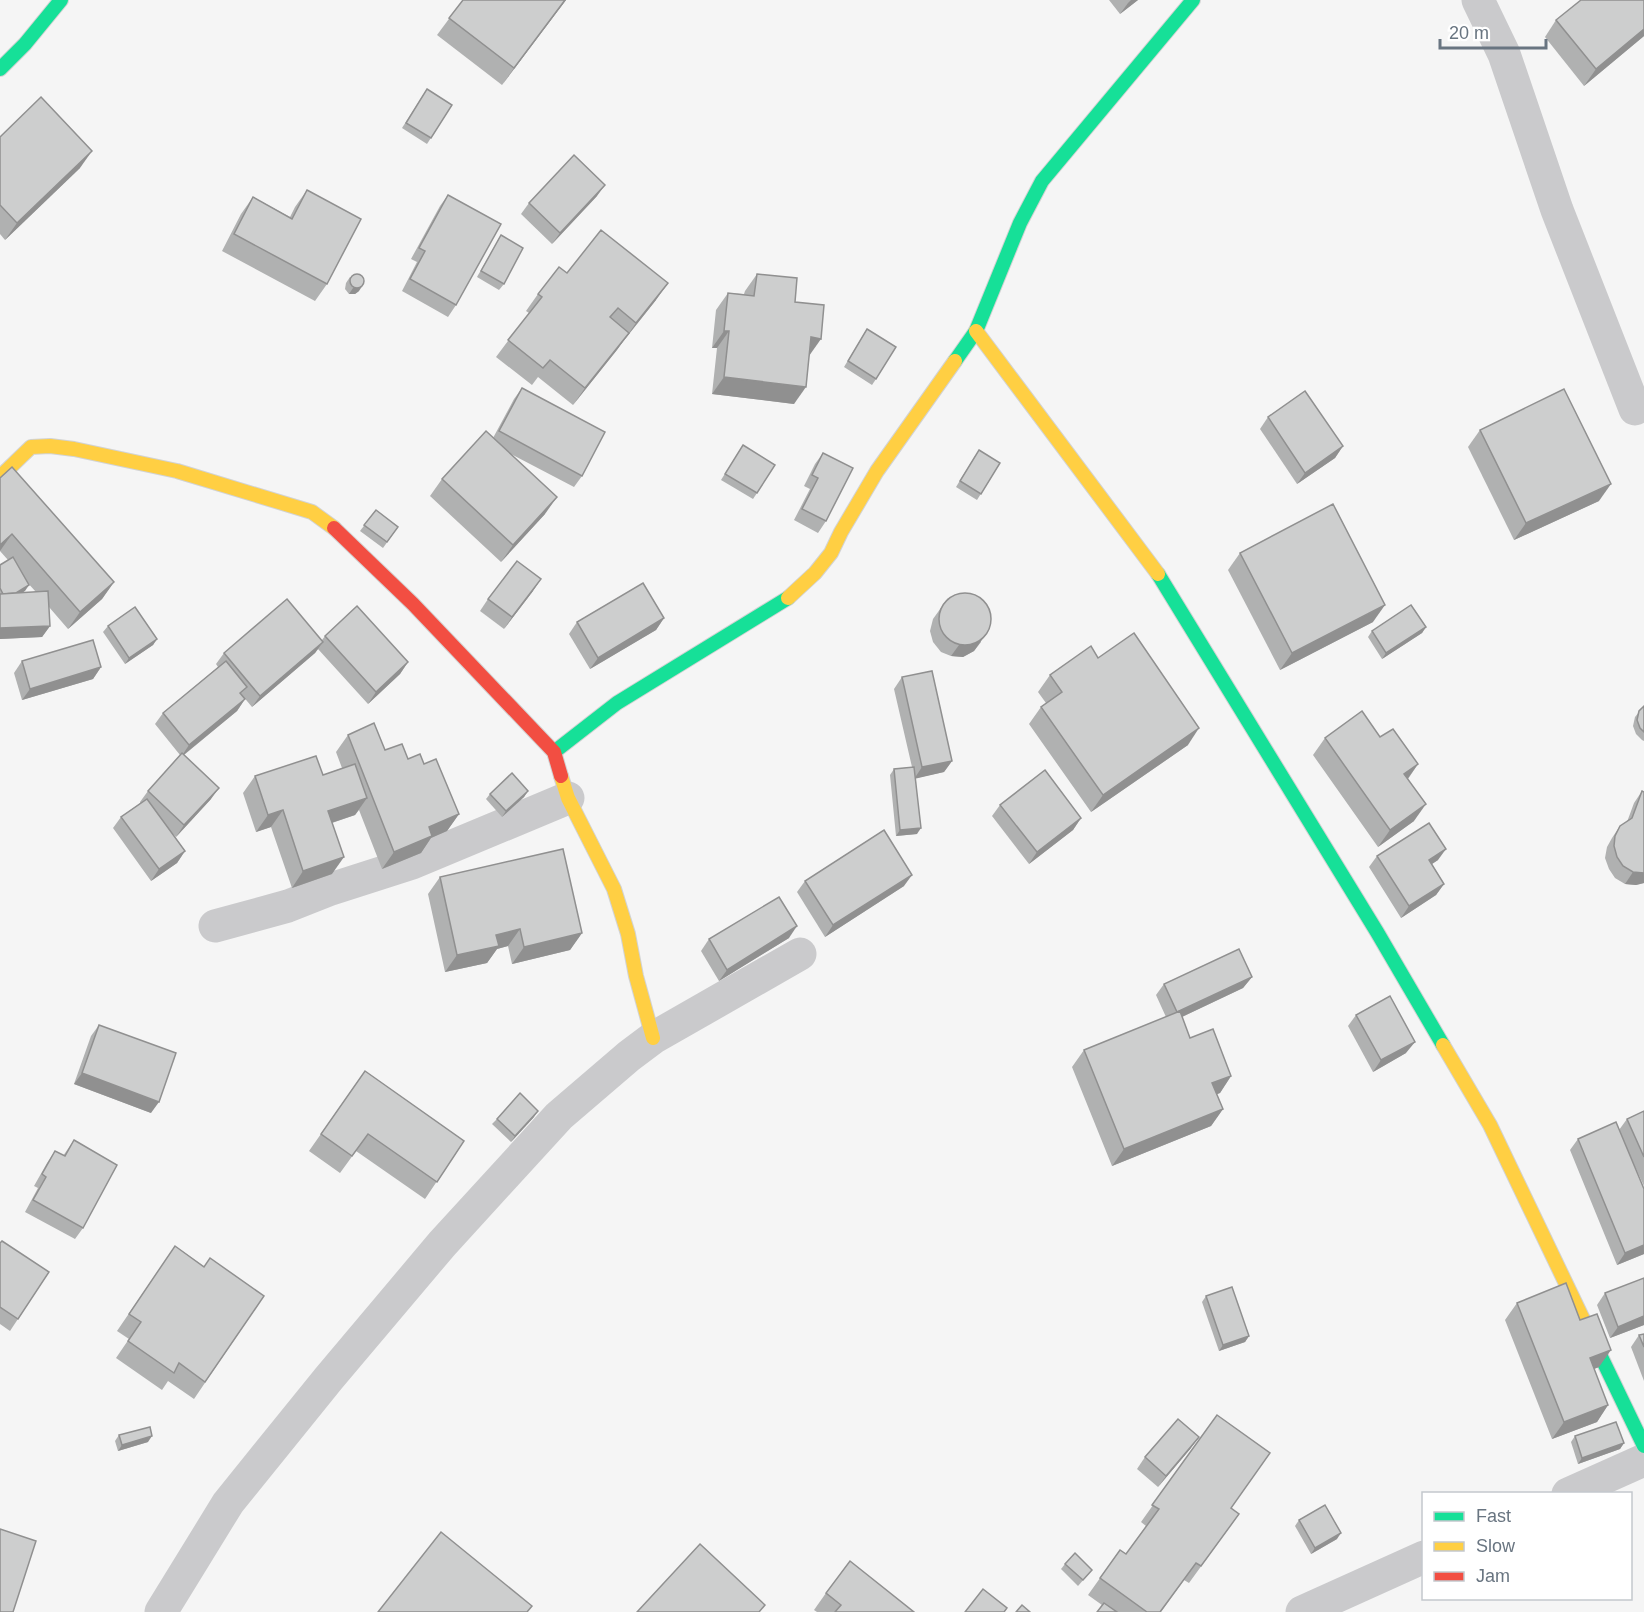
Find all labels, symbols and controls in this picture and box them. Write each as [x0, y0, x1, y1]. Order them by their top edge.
scale bar [1440, 12, 1546, 50]
text: 20 m [1449, 23, 1489, 43]
legend [1422, 1492, 1632, 1600]
text: Fast [1476, 1506, 1511, 1526]
text: Slow [1476, 1536, 1516, 1556]
text: Jam [1476, 1566, 1510, 1586]

